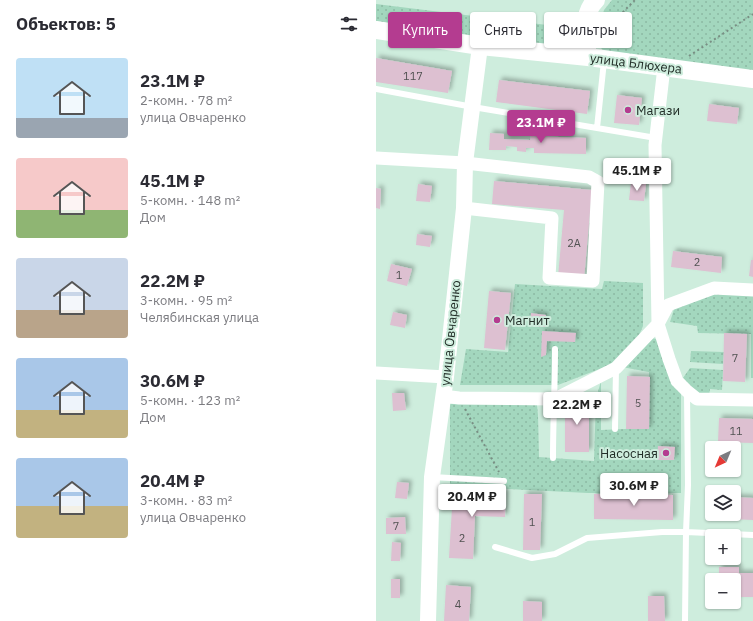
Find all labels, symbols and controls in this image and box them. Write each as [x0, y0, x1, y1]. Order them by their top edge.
chip: Купить [388, 12, 462, 48]
chip: Снять [470, 12, 536, 48]
chip: Фильтры [544, 12, 632, 48]
text: Объектов: 5 [16, 13, 116, 35]
icon: filters [338, 13, 360, 35]
street label: улица Блюхера [589, 49, 683, 78]
house number: 117 [403, 69, 423, 83]
text: 23.1M ₽ [140, 70, 205, 92]
icon: home [48, 74, 96, 122]
text: 2-комн. · 78 m² [140, 92, 232, 109]
place label: Магази [636, 102, 680, 119]
marker: Магази [623, 105, 633, 115]
text: улица Овчаренко [140, 109, 246, 126]
pin: 23.1M ₽ [504, 110, 578, 144]
text: 23.1M ₽ [516, 114, 566, 131]
pin: 45.1M ₽ [600, 158, 674, 192]
text: 45.1M ₽ [612, 162, 662, 179]
text: 45.1M ₽ [140, 170, 205, 192]
icon: home [48, 174, 96, 222]
text: 5-комн. · 148 m² [140, 192, 240, 209]
text: Дом [140, 209, 166, 226]
house number: 2А [567, 236, 581, 250]
house number: 2 [694, 255, 700, 269]
house number: 1 [396, 268, 403, 282]
text: 22.2M ₽ [140, 270, 205, 292]
icon: home [48, 274, 96, 322]
street label: улица Овчаренко [437, 279, 464, 387]
text: 3-комн. · 95 m² [140, 292, 232, 309]
text: Челябинская улица [140, 309, 259, 326]
place label: Магнит [505, 312, 550, 329]
marker: Магнит [492, 315, 502, 325]
house number: 7 [732, 351, 738, 365]
text: 30.6M ₽ [140, 370, 205, 392]
icon: home [48, 374, 96, 422]
text: 5-комн. · 123 m² [140, 392, 240, 409]
pin: 22.2M ₽ [540, 392, 614, 426]
text: 22.2M ₽ [552, 396, 602, 413]
house number: 5 [635, 396, 641, 410]
text: Дом [140, 409, 166, 426]
house number: 11 [729, 424, 743, 438]
north arrow [705, 441, 741, 477]
map controls [705, 441, 741, 609]
place label: Насосная [600, 445, 658, 462]
marker: Насосная [661, 448, 671, 458]
text: 20.4M ₽ [140, 470, 205, 492]
pin: 30.6M ₽ [597, 473, 671, 507]
icon: home [48, 474, 96, 522]
text: 30.6M ₽ [609, 477, 659, 494]
pin: 20.4M ₽ [435, 484, 509, 518]
button: layers [705, 485, 741, 521]
text: 20.4M ₽ [447, 488, 497, 505]
text: 3-комн. · 83 m² [140, 492, 232, 509]
text: улица Овчаренко [140, 509, 246, 526]
house number: 1 [529, 515, 536, 529]
house number: 7 [393, 519, 399, 533]
button: + [705, 529, 741, 565]
house number: 2 [459, 531, 465, 545]
button: − [705, 573, 741, 609]
house number: 4 [455, 597, 462, 611]

